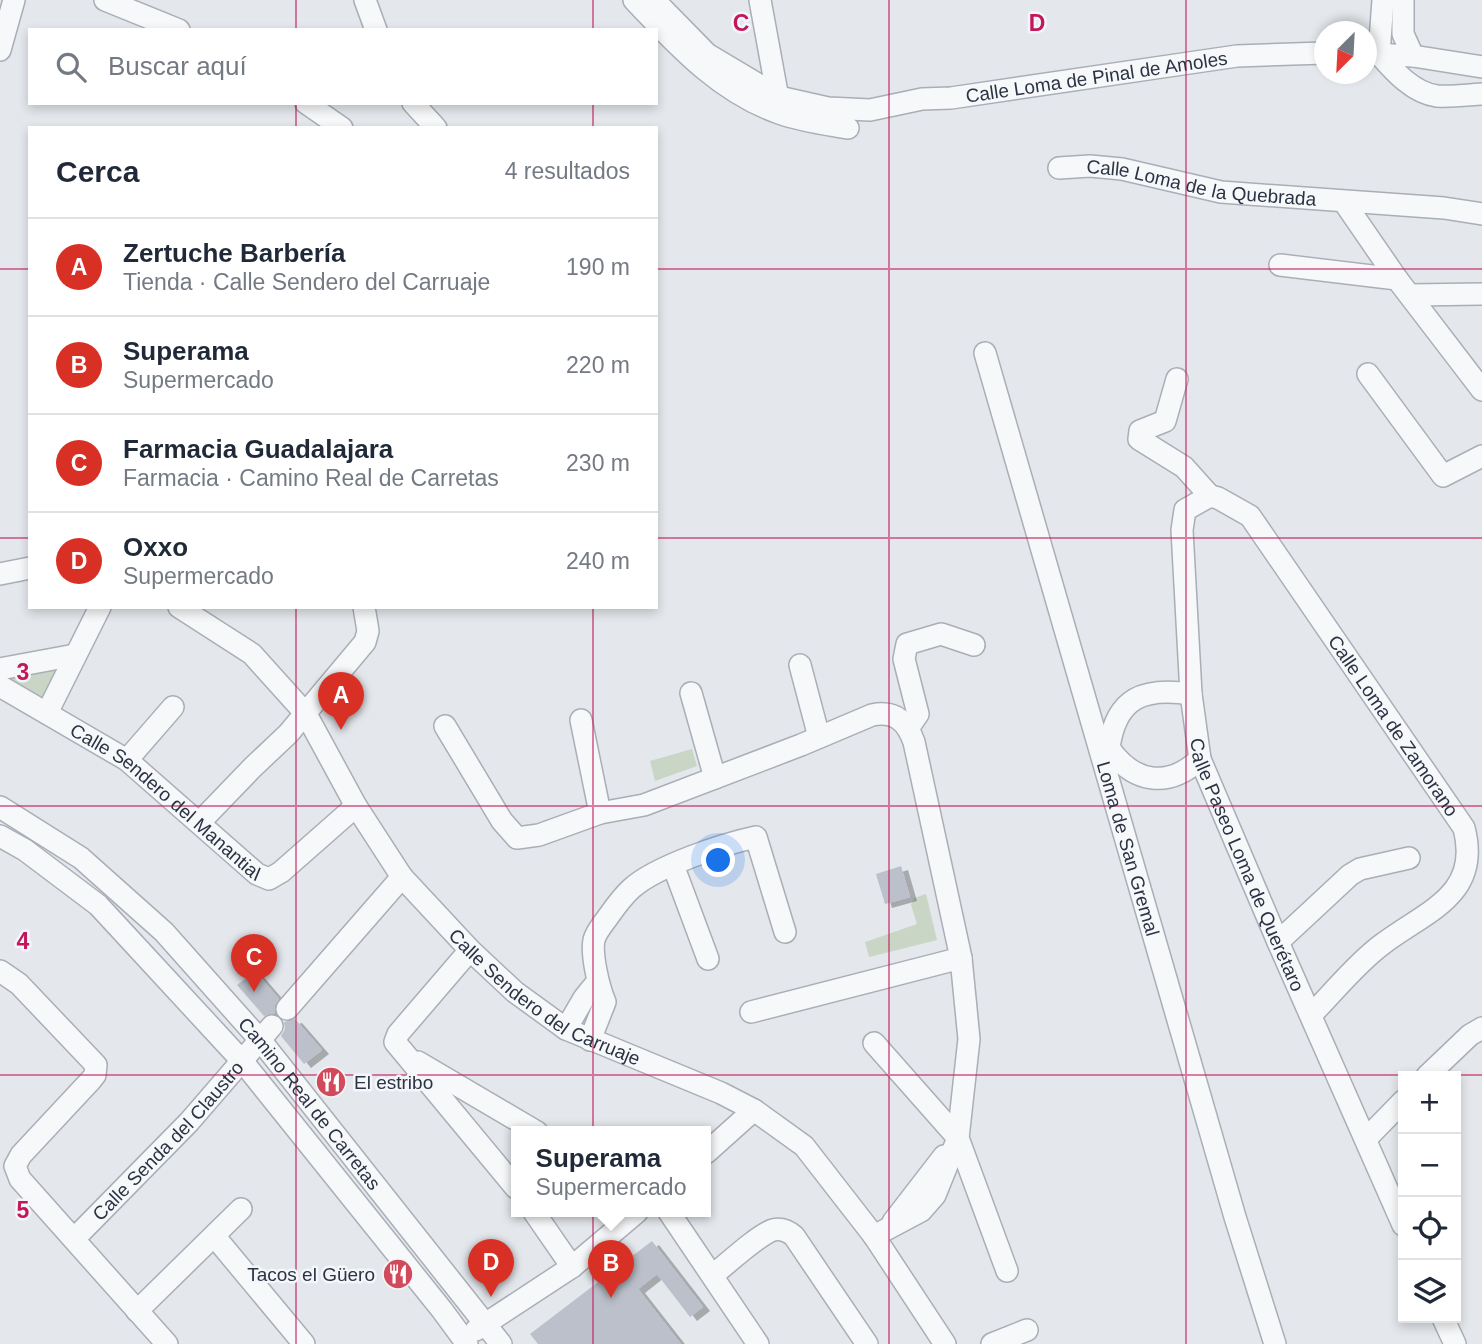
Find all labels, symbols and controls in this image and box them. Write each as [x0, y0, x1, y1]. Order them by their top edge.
text: C [733, 10, 749, 36]
text: D [1029, 10, 1045, 36]
north arrow [1314, 21, 1377, 84]
search box [28, 28, 658, 105]
icon: search [52, 48, 90, 86]
street label: Calle Loma de Pinal de Amoles [964, 48, 1229, 107]
text: Buscar aquí [108, 51, 247, 81]
text: Cerca [56, 155, 139, 188]
street label: Calle Loma de la Quebrada [1086, 156, 1317, 210]
text: 4 resultados [505, 158, 630, 184]
text: Zertuche Barbería [123, 238, 346, 268]
text: A [71, 254, 87, 280]
text: 190 m [566, 254, 630, 280]
text: Tienda · Calle Sendero del Carruaje [123, 269, 490, 295]
text: Superama [123, 336, 249, 366]
text: B [71, 352, 87, 378]
text: 220 m [566, 352, 630, 378]
text: Supermercado [123, 367, 274, 393]
text: Farmacia Guadalajara [123, 434, 393, 464]
text: C [71, 450, 87, 476]
text: 230 m [566, 450, 630, 476]
text: Farmacia · Camino Real de Carretas [123, 465, 499, 491]
text: Oxxo [123, 532, 188, 562]
text: D [71, 548, 87, 574]
text: 240 m [566, 548, 630, 574]
text: Supermercado [123, 563, 274, 589]
street label: Calle Loma de Zamorano [1324, 631, 1463, 820]
text: 3 [17, 659, 29, 685]
pin: A [318, 672, 364, 730]
street label: Calle Sendero del Manantial [67, 719, 263, 885]
street label: Calle Paseo Loma de Querétaro [1186, 737, 1308, 995]
street label: Loma de San Gremal [1093, 759, 1163, 939]
your location [701, 843, 735, 877]
street label: Calle Sendero del Carruaje [445, 925, 643, 1070]
text: 4 [17, 928, 30, 954]
pin: C [231, 934, 277, 992]
street label: Camino Real de Carretas [234, 1013, 385, 1194]
street label: Calle Senda del Claustro [88, 1057, 248, 1225]
restaurant icon: El estribo [314, 1065, 348, 1099]
map controls [1398, 1071, 1461, 1323]
button: + [1398, 1071, 1461, 1134]
place label: El estribo [354, 1072, 433, 1093]
popup [511, 1126, 711, 1217]
button: − [1398, 1134, 1461, 1197]
text: Superama [536, 1143, 661, 1173]
text: Supermercado [536, 1174, 686, 1200]
text: 5 [17, 1197, 30, 1223]
button: locate [1398, 1197, 1461, 1260]
pin: D [468, 1239, 514, 1297]
pin: B [588, 1240, 634, 1298]
restaurant icon: Tacos el Güero [381, 1257, 415, 1291]
button: layers [1398, 1260, 1461, 1323]
place label: Tacos el Güero [247, 1264, 375, 1285]

